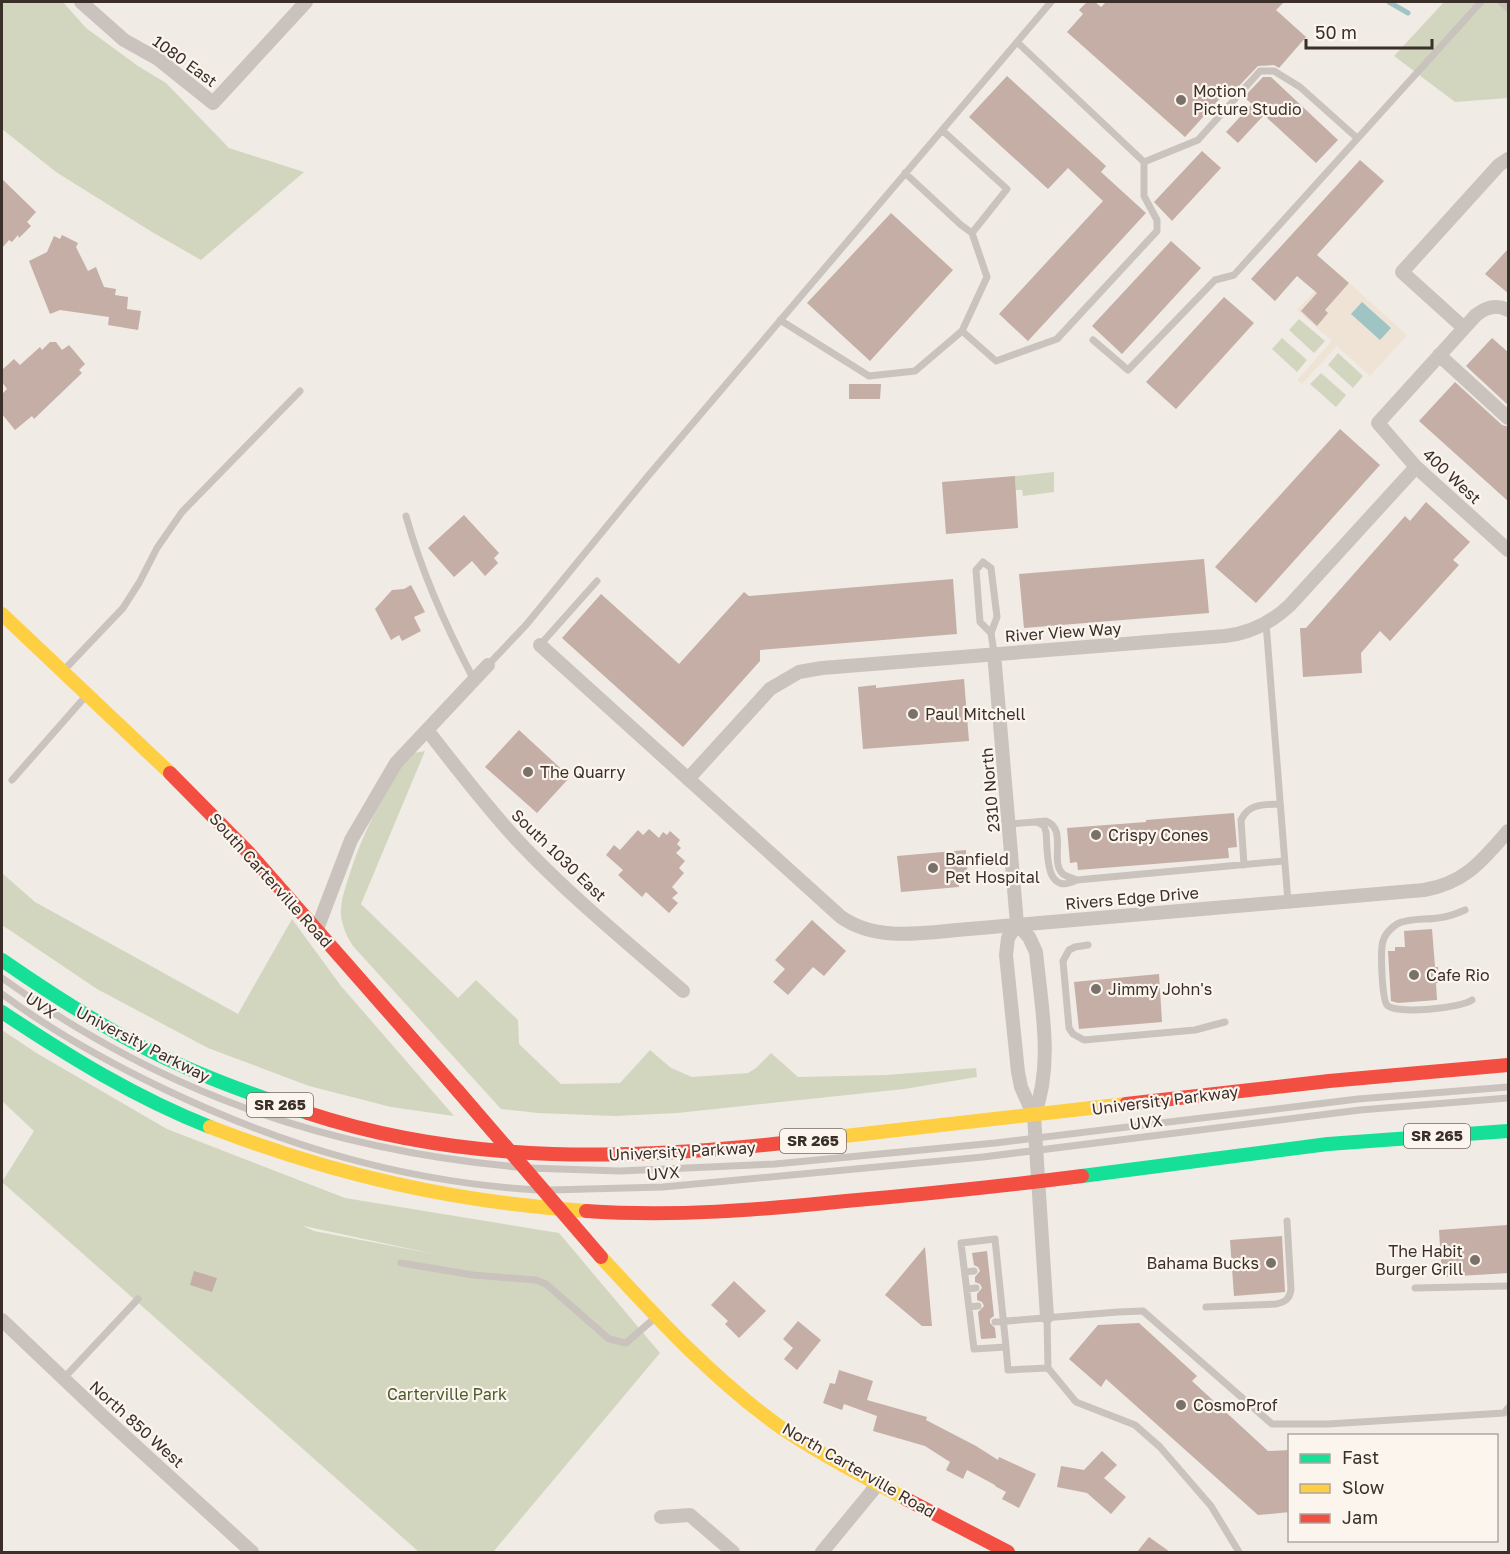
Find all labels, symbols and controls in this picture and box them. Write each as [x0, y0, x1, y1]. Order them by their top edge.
scale bar [1306, 12, 1432, 50]
text: 50 m [1315, 21, 1357, 43]
street label: 1080 East [149, 31, 221, 91]
place label: Motion Picture Studio [1193, 81, 1302, 119]
marker: Motion Picture Studio [1174, 93, 1188, 107]
street label: 400 West [1419, 444, 1485, 508]
street label: River View Way [1004, 618, 1122, 646]
place label: Paul Mitchell [925, 704, 1026, 724]
marker: Paul Mitchell [906, 707, 920, 721]
street label: 2310 North [976, 747, 1004, 833]
place label: The Quarry [540, 762, 626, 782]
marker: The Quarry [521, 765, 535, 779]
street label: South 1030 East [507, 805, 611, 905]
street label: South Carterville Road [205, 808, 337, 952]
place label: Crispy Cones [1108, 825, 1208, 845]
marker: Crispy Cones [1089, 828, 1103, 842]
place label: Banfield Pet Hospital [945, 849, 1040, 887]
marker: Banfield Pet Hospital [926, 861, 940, 875]
street label: Rivers Edge Drive [1064, 882, 1200, 914]
place label: Cafe Rio [1426, 965, 1490, 985]
marker: Cafe Rio [1407, 968, 1421, 982]
place label: Jimmy John's [1108, 979, 1212, 999]
marker: Jimmy John's [1089, 982, 1103, 996]
street label: UVX [22, 987, 61, 1023]
street label: University Parkway [73, 1002, 213, 1086]
street label: University Parkway [1091, 1081, 1239, 1119]
road number: SR 265 [247, 1093, 313, 1117]
street label: UVX [1128, 1110, 1164, 1134]
road number: SR 265 [1404, 1124, 1470, 1148]
road number: SR 265 [780, 1129, 846, 1153]
street label: University Parkway [608, 1137, 756, 1165]
street label: UVX [646, 1162, 681, 1184]
place label: The Habit Burger Grill [1375, 1241, 1463, 1279]
place label: Bahama Bucks [1147, 1253, 1259, 1273]
marker: The Habit Burger Grill [1468, 1253, 1482, 1267]
marker: Bahama Bucks [1264, 1256, 1278, 1270]
street label: North 850 West [86, 1376, 188, 1472]
park label: Carterville Park [387, 1384, 507, 1404]
place label: CosmoProf [1193, 1395, 1278, 1415]
marker: CosmoProf [1174, 1398, 1188, 1412]
street label: North Carterville Road [779, 1418, 939, 1522]
legend [1288, 1434, 1498, 1542]
text: Fast [1342, 1446, 1379, 1468]
text: Slow [1342, 1476, 1385, 1498]
text: Jam [1342, 1506, 1378, 1528]

